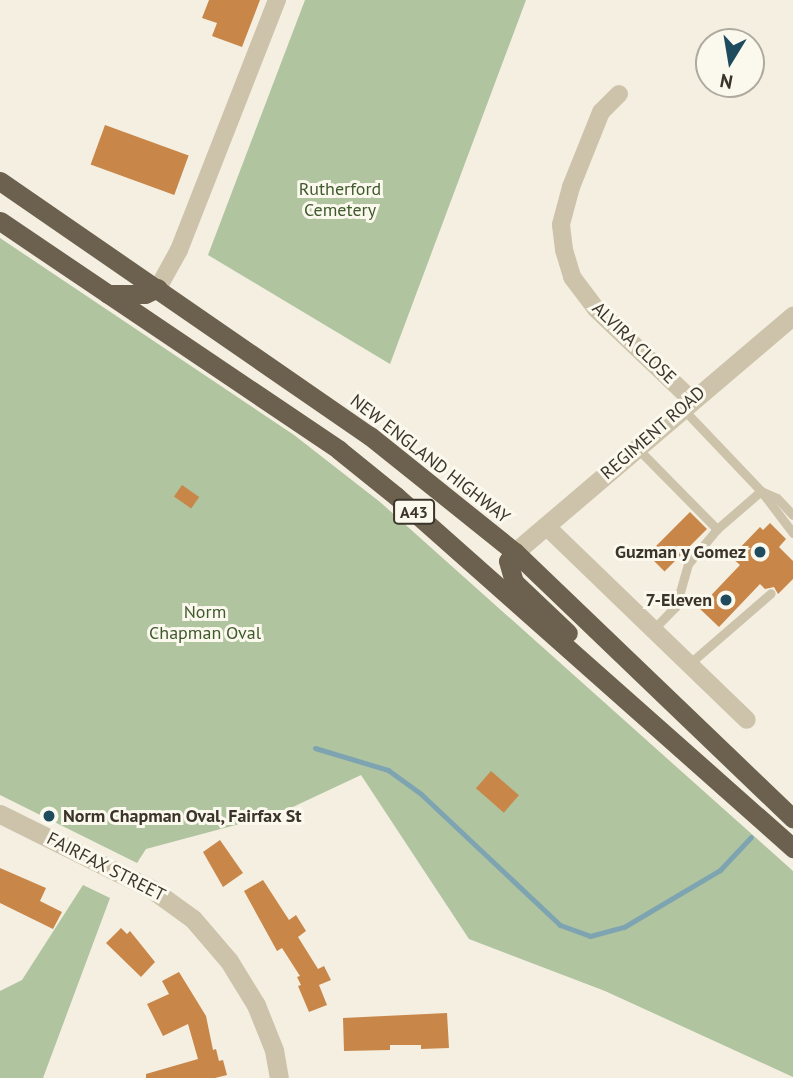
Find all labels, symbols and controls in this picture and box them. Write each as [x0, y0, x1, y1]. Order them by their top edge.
north arrow [695, 28, 765, 98]
text: N [718, 69, 735, 95]
park label: Rutherford Cemetery [299, 179, 381, 222]
street label: ALVIRA CLOSE [587, 297, 681, 389]
street label: REGIMENT ROAD [596, 382, 710, 484]
street label: NEW ENGLAND HIGHWAY [346, 390, 514, 528]
road number: A43 [393, 499, 435, 524]
place label: Guzman y Gomez [614, 541, 746, 563]
marker: Guzman y Gomez [752, 544, 768, 560]
place label: 7-Eleven [645, 589, 712, 611]
marker: 7-Eleven [718, 592, 734, 608]
park label: Norm Chapman Oval [149, 602, 261, 644]
place label: Norm Chapman Oval, Fairfax St [63, 805, 304, 827]
marker: Norm Chapman Oval, Fairfax St [41, 808, 57, 824]
street label: FAIRFAX STREET [43, 828, 169, 906]

